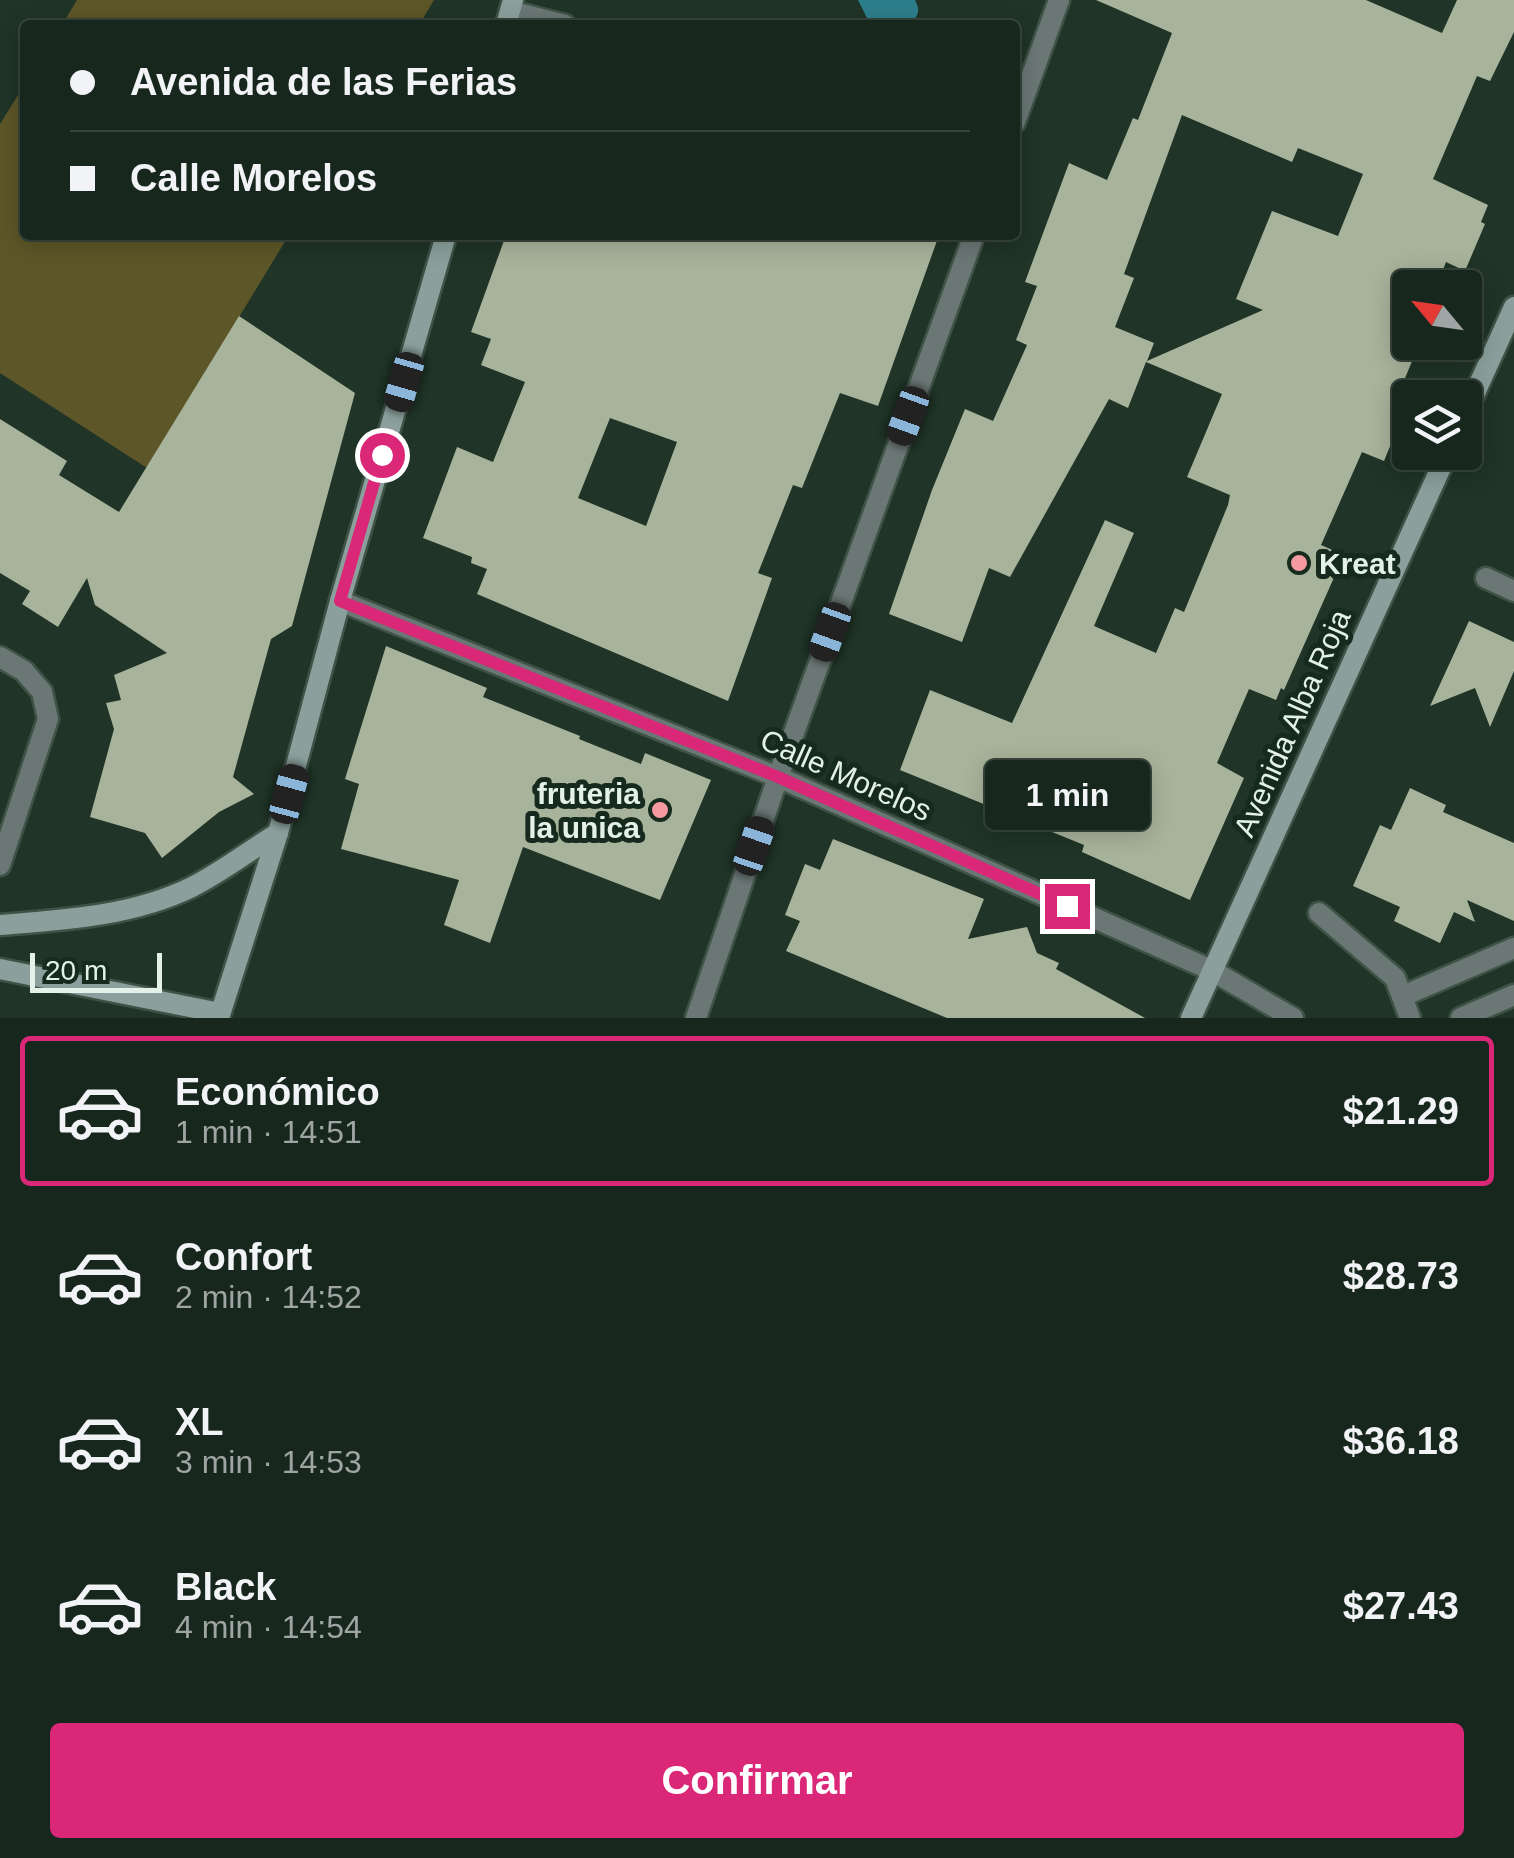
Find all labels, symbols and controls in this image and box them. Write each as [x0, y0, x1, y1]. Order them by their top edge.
text: Avenida de las Ferias [130, 61, 517, 103]
text: Calle Morelos [130, 157, 377, 199]
north arrow [1392, 270, 1482, 360]
map controls [1392, 270, 1482, 470]
car [381, 349, 427, 415]
button: layers [1392, 380, 1482, 470]
car [884, 383, 932, 449]
route start [360, 433, 405, 478]
place label: Kreat [1319, 547, 1396, 580]
marker: Kreat [1288, 552, 1310, 574]
car [806, 599, 854, 665]
street label: Avenida Alba Roja [1227, 604, 1357, 841]
street label: Calle Morelos [756, 723, 936, 827]
car [267, 761, 311, 827]
callout: 1 min [984, 761, 1150, 831]
place label: fruteria la unica [528, 777, 640, 844]
text: 1 min [1026, 777, 1109, 813]
marker: fruteria la unica [649, 799, 671, 821]
car [730, 813, 778, 879]
route end [1045, 884, 1090, 929]
scale bar [30, 948, 162, 993]
text: 20 m [45, 955, 107, 986]
icon: car [55, 1066, 145, 1156]
text: Económico [175, 1071, 380, 1113]
text: $21.29 [1343, 1090, 1459, 1132]
text: 1 min · 14:51 [175, 1114, 362, 1150]
icon: car [55, 1231, 145, 1321]
text: Confort [175, 1236, 312, 1278]
text: $28.73 [1343, 1255, 1459, 1297]
text: 2 min · 14:52 [175, 1279, 362, 1315]
icon: car [55, 1396, 145, 1486]
text: XL [175, 1401, 224, 1443]
text: $36.18 [1343, 1420, 1459, 1462]
text: 3 min · 14:53 [175, 1444, 362, 1480]
icon: car [55, 1561, 145, 1651]
text: Black [175, 1566, 276, 1608]
text: $27.43 [1343, 1585, 1459, 1627]
text: 4 min · 14:54 [175, 1609, 362, 1645]
button: Confirmar [50, 1723, 1464, 1838]

